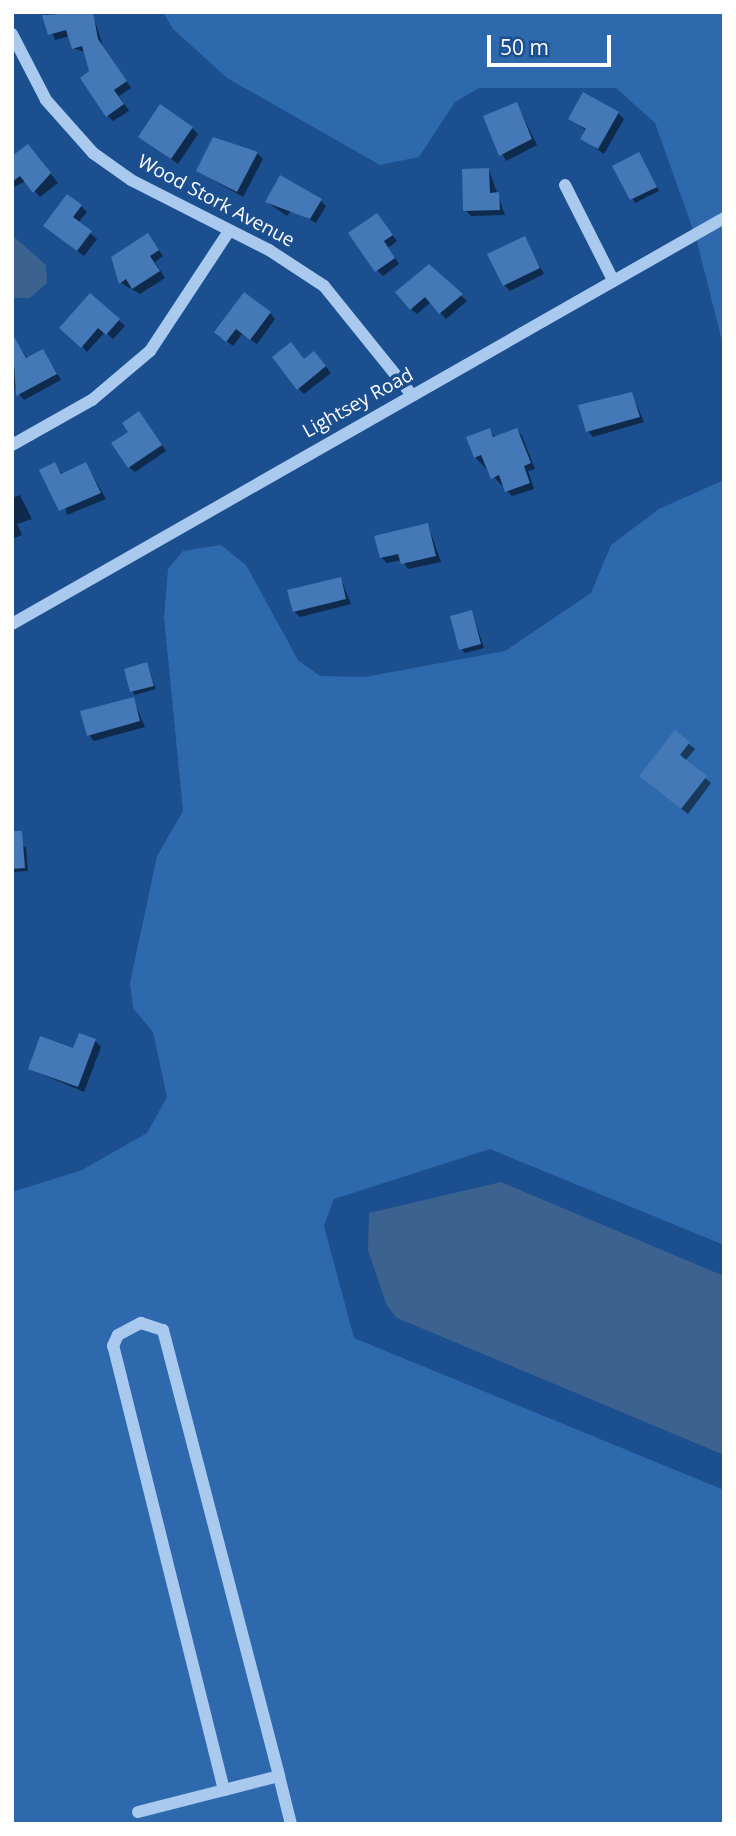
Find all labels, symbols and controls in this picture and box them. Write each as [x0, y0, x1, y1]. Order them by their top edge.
scale bar [491, 21, 615, 65]
text: 50 m [500, 33, 549, 61]
street label: Wood Stork Avenue [134, 150, 298, 252]
street label: Lightsey Road [299, 363, 417, 443]

